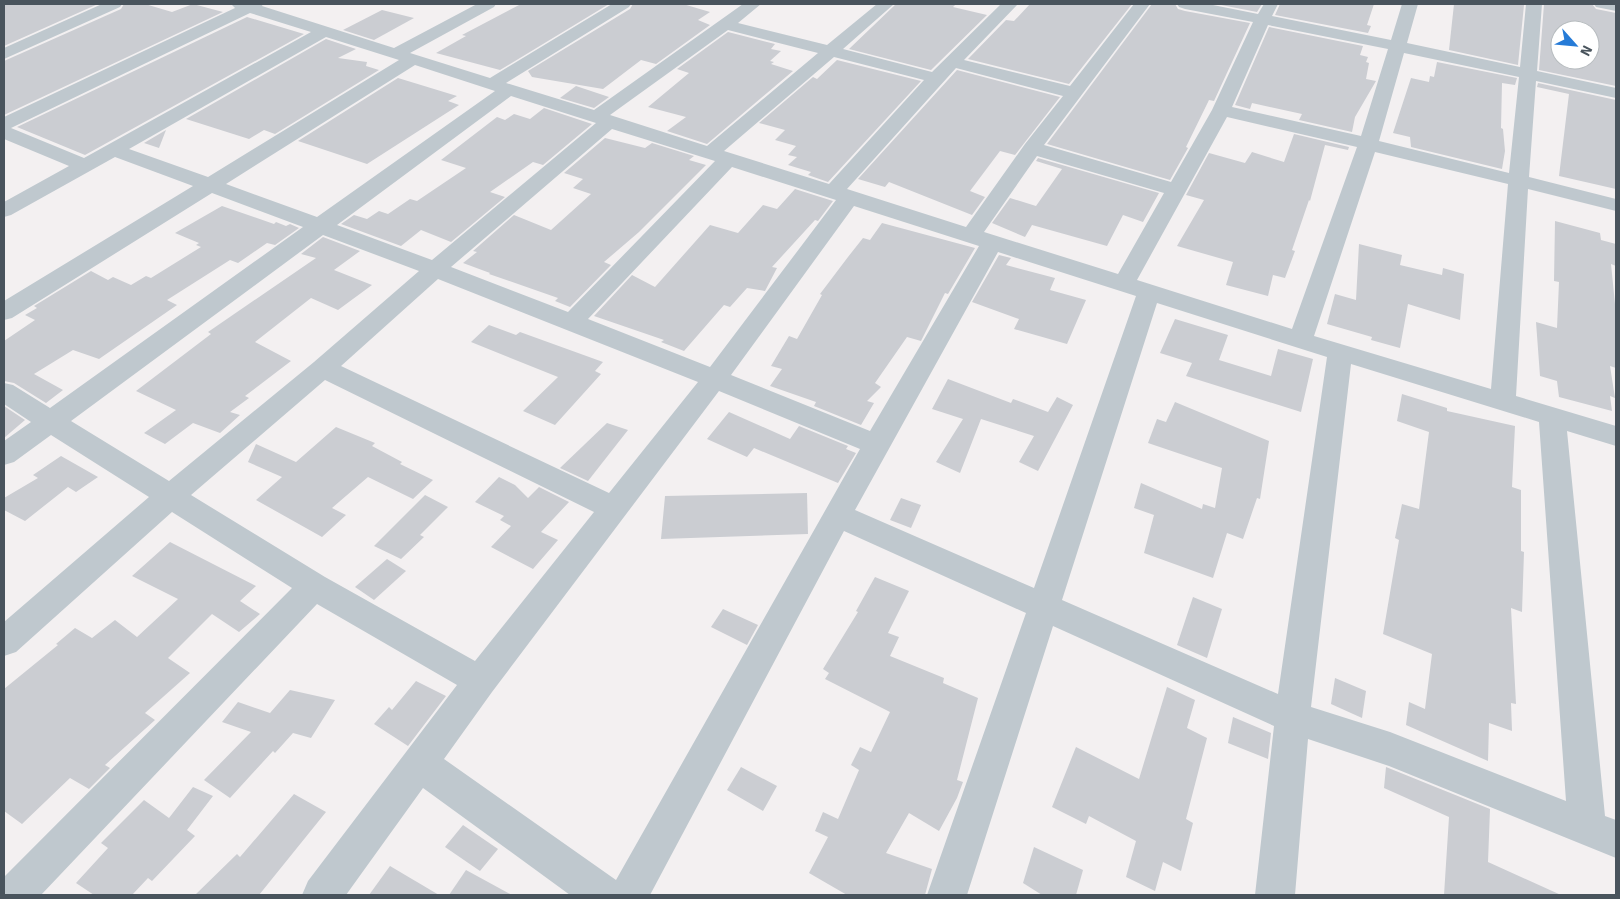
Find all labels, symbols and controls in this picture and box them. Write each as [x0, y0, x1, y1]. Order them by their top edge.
north arrow [1550, 20, 1600, 70]
text: N [1576, 42, 1596, 59]

